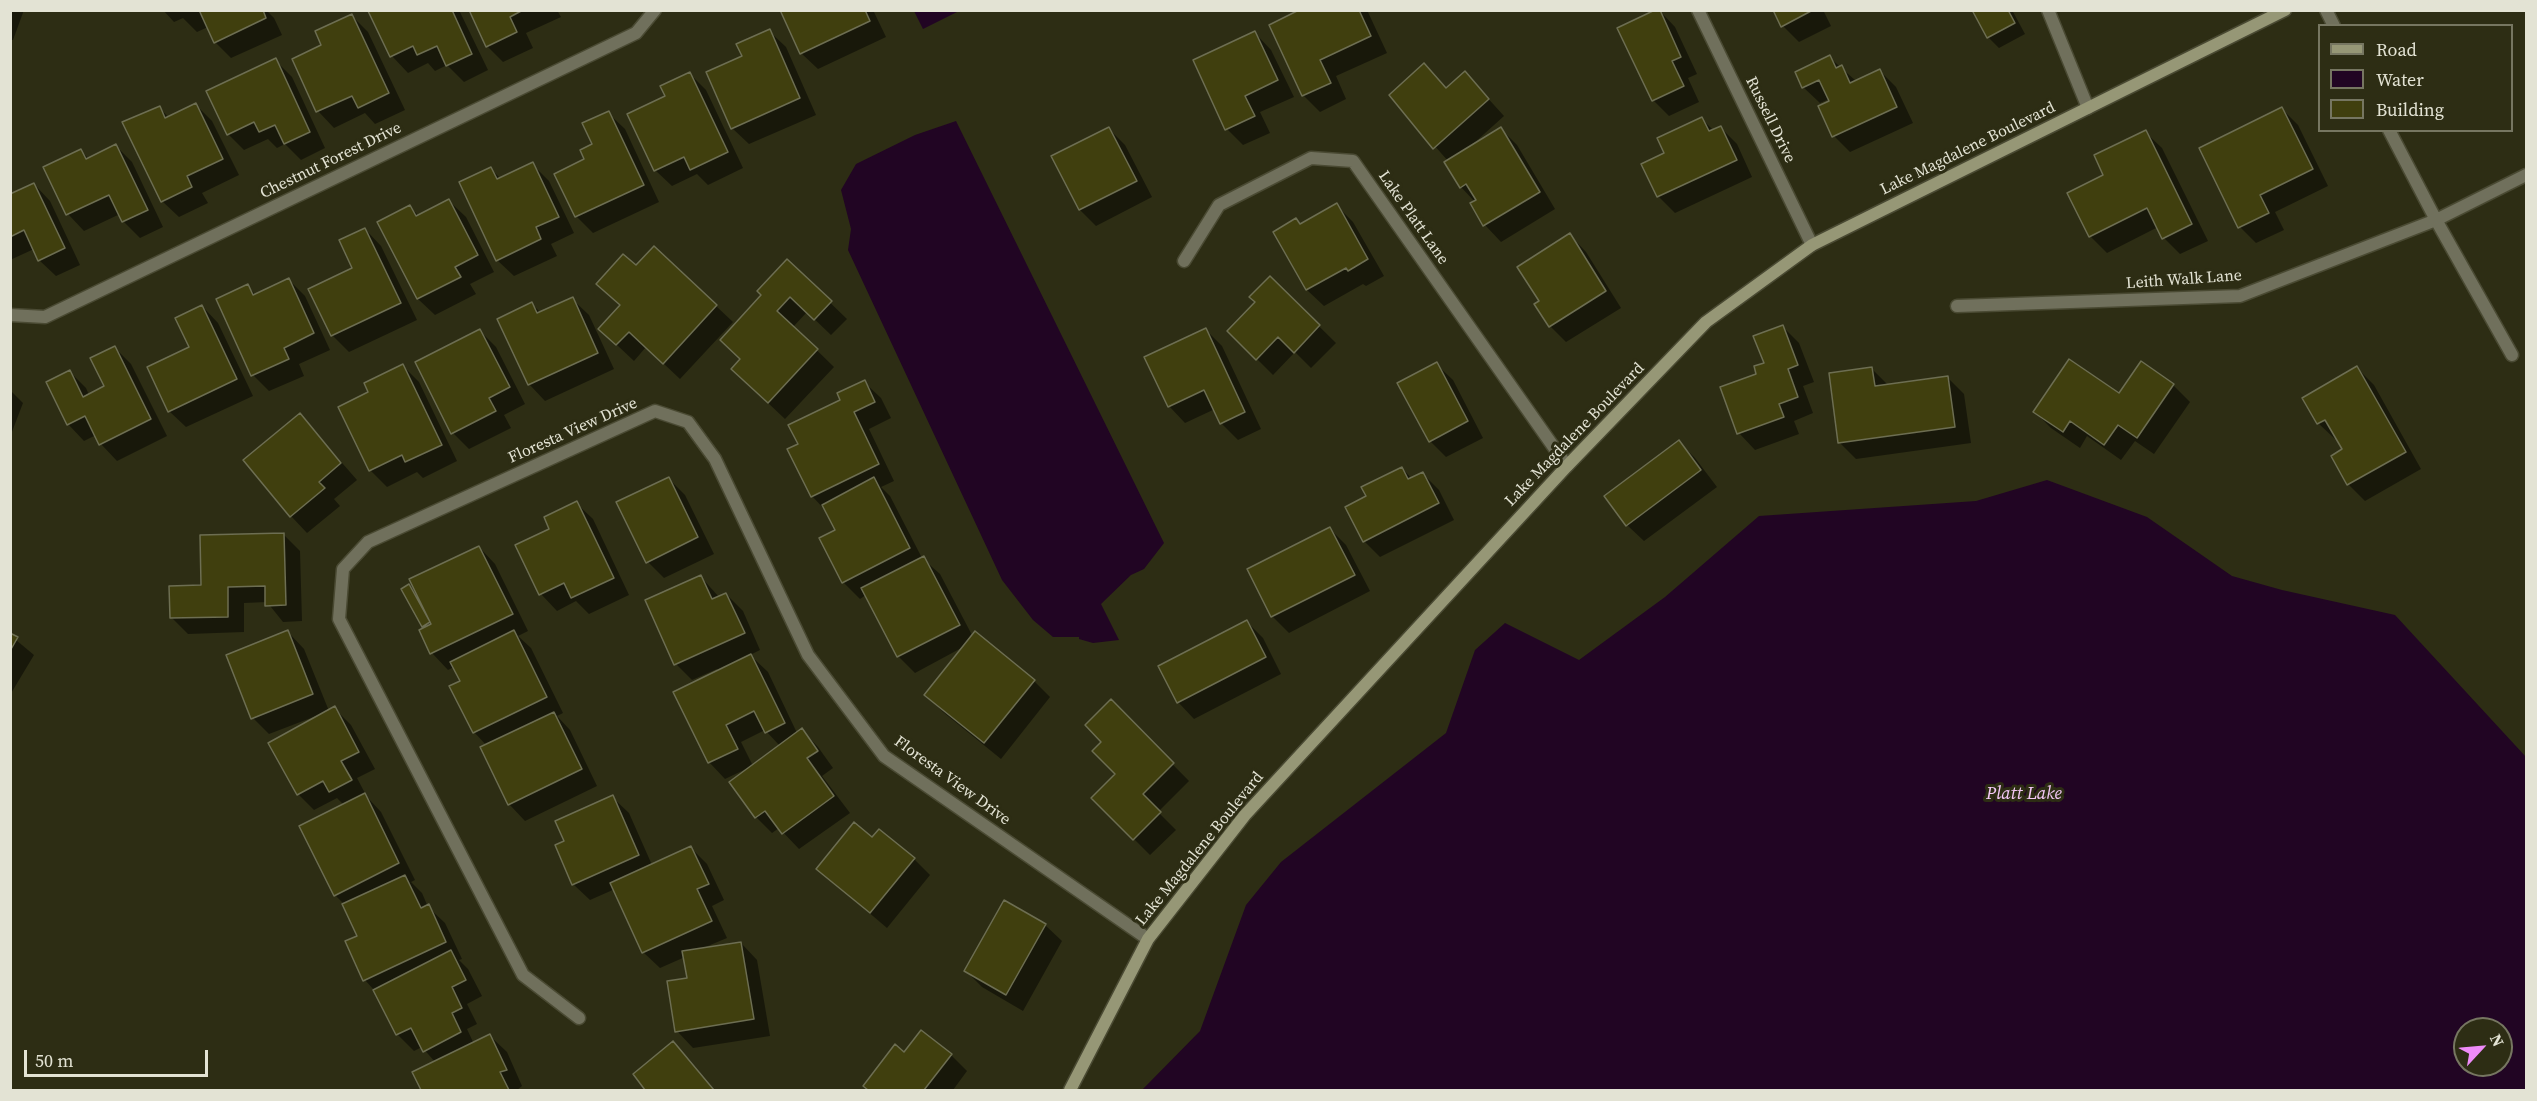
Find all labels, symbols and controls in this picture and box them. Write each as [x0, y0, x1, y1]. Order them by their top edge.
legend [2318, 24, 2513, 132]
text: Road [2376, 37, 2417, 62]
text: Water [2376, 67, 2424, 92]
street label: Russell Drive [1741, 74, 1799, 166]
text: Building [2376, 97, 2444, 122]
street label: Lake Magdalene Boulevard [1877, 98, 2059, 200]
street label: Chestnut Forest Drive [257, 119, 405, 203]
street label: Lake Platt Lane [1374, 167, 1452, 269]
street label: Leith Walk Lane [2125, 266, 2243, 294]
street label: Lake Magdalene Boulevard [1501, 359, 1649, 511]
street label: Floresta View Drive [506, 394, 640, 468]
street label: Floresta View Drive [890, 732, 1014, 830]
street label: Lake Magdalene Boulevard [1132, 768, 1268, 930]
water label: Platt Lake [1986, 783, 2062, 805]
north arrow [2453, 1017, 2513, 1077]
text: N [2485, 1030, 2510, 1050]
scale bar [27, 1038, 212, 1076]
text: 50 m [35, 1048, 73, 1073]

